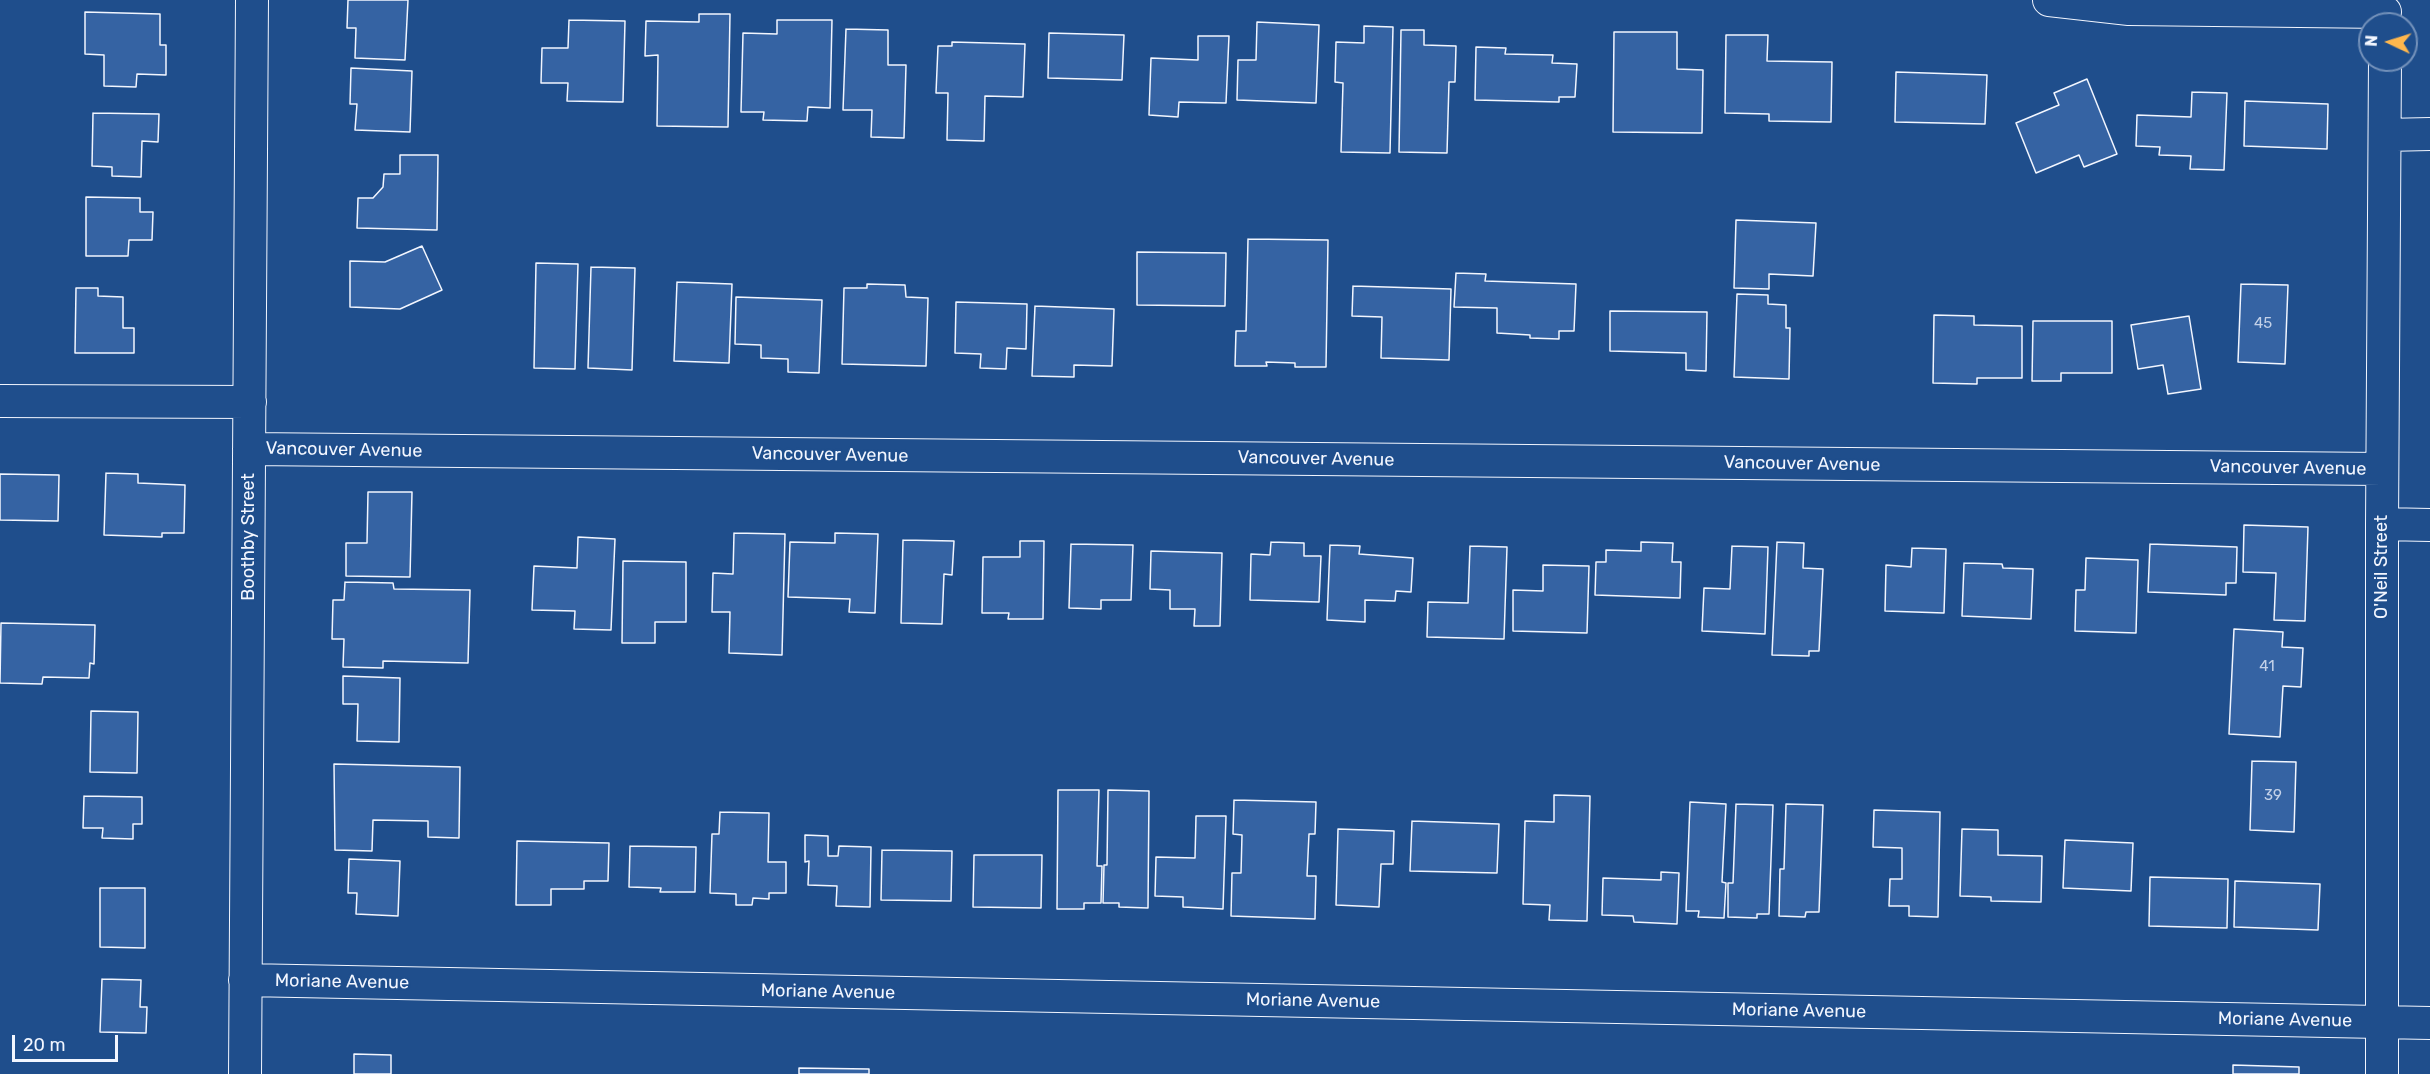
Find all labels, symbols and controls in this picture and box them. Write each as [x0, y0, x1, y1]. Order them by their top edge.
north arrow [2358, 12, 2418, 72]
text: N [2362, 34, 2381, 47]
house number: 45 [2254, 315, 2272, 333]
street label: Vancouver Avenue [265, 438, 423, 462]
street label: Vancouver Avenue [751, 443, 909, 467]
street label: Vancouver Avenue [1237, 447, 1395, 471]
street label: Vancouver Avenue [1723, 452, 1881, 476]
street label: Vancouver Avenue [2209, 456, 2367, 480]
street label: Boothby Street [238, 473, 260, 601]
street label: O'Neil Street [2371, 515, 2393, 619]
house number: 41 [2259, 658, 2275, 676]
house number: 39 [2264, 787, 2282, 805]
street label: Moriane Avenue [275, 970, 409, 994]
street label: Moriane Avenue [761, 980, 895, 1004]
street label: Moriane Avenue [1246, 989, 1380, 1013]
street label: Moriane Avenue [1732, 999, 1866, 1023]
street label: Moriane Avenue [2218, 1008, 2352, 1032]
scale bar [15, 1023, 122, 1061]
text: 20 m [23, 1034, 65, 1056]

